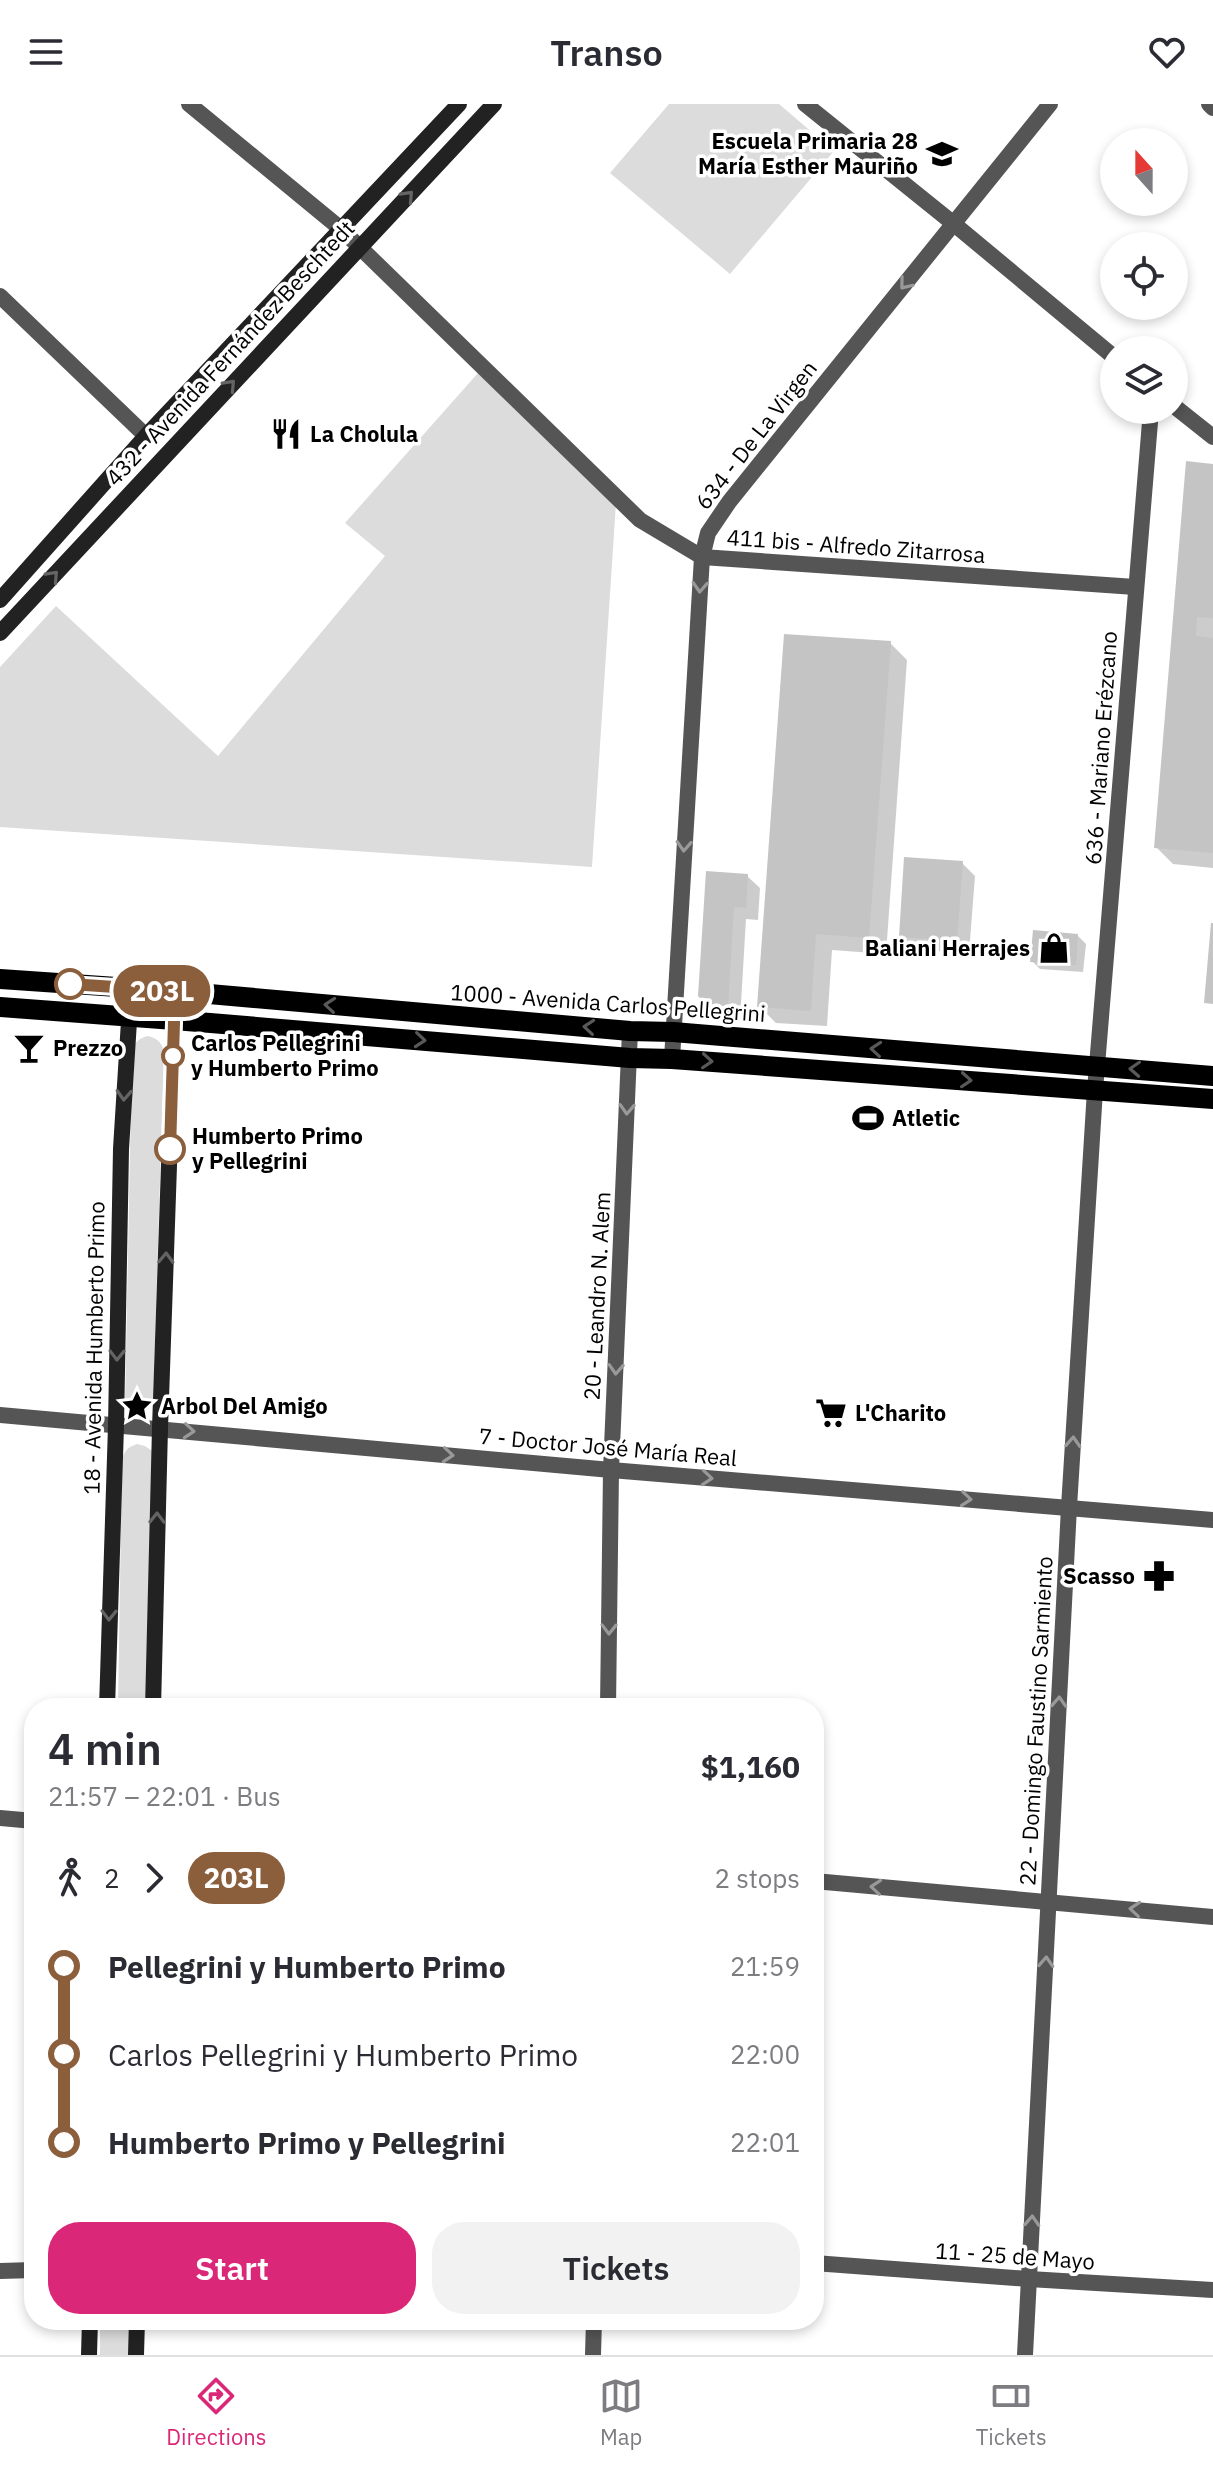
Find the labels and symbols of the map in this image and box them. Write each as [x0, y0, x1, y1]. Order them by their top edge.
place label: Escuela Primaria 28 María Esther Mauriño [698, 126, 918, 180]
north arrow [1100, 128, 1188, 216]
school or university icon: Escuela Primaria 28 María Esther Mauriño [925, 137, 959, 171]
one-way arrow [398, 190, 412, 205]
street label: 432 - Avenida Fernández Beschtedt [99, 214, 360, 491]
one-way arrow [900, 275, 915, 289]
street label: 634 - De La Virgen [688, 354, 823, 515]
one-way arrow [220, 380, 234, 395]
restaurant icon: La Cholula [269, 417, 303, 451]
place label: La Cholula [310, 419, 418, 448]
street label: 411 bis - Alfredo Zitarrosa [726, 522, 986, 569]
one-way arrow [43, 571, 58, 585]
one-way arrow [692, 581, 709, 594]
street label: 636 - Mariano Erézcano [1078, 630, 1123, 866]
one-way arrow [676, 840, 693, 853]
shop icon: Baliani Herrajes [1037, 931, 1071, 965]
place label: Baliani Herrajes [865, 933, 1030, 962]
line badge: 203L [106, 965, 218, 1017]
unlabelled marker [55, 969, 85, 999]
street label: 1000 - Avenida Carlos Pellegrini [449, 977, 767, 1028]
one-way arrow [323, 997, 336, 1014]
one-way arrow [582, 1019, 595, 1036]
place label: Carlos Pellegrini y Humberto Primo [191, 1028, 379, 1082]
bar icon: Prezzo [12, 1031, 46, 1065]
one-way arrow [414, 1031, 427, 1048]
place label: Prezzo [53, 1033, 123, 1062]
one-way arrow [869, 1041, 882, 1058]
marker: Carlos Pellegrini y Humberto Primo [162, 1045, 184, 1067]
one-way arrow [701, 1052, 714, 1069]
one-way arrow [1128, 1061, 1141, 1078]
one-way arrow [960, 1071, 973, 1088]
one-way arrow [116, 1089, 133, 1102]
sports icon: Atletic [851, 1101, 885, 1135]
one-way arrow [619, 1103, 636, 1116]
place label: Atletic [892, 1103, 960, 1132]
place label: Humberto Primo y Pellegrini [192, 1121, 363, 1175]
marker: Humberto Primo y Pellegrini [155, 1134, 185, 1164]
street label: 20 - Leandro N. Alem [577, 1191, 616, 1401]
street label: 18 - Avenida Humberto Primo [76, 1201, 111, 1495]
one-way arrow [157, 1251, 174, 1264]
one-way arrow [108, 1349, 126, 1362]
one-way arrow [607, 1363, 624, 1376]
place icon: Arbol Del Amigo [120, 1389, 154, 1423]
place label: Arbol Del Amigo [161, 1391, 328, 1420]
supermarket icon: L'Charito [814, 1396, 848, 1430]
place label: L'Charito [855, 1398, 946, 1427]
street label: 7 - Doctor José María Real [478, 1421, 738, 1472]
one-way arrow [183, 1422, 196, 1439]
one-way arrow [1064, 1435, 1081, 1448]
one-way arrow [442, 1446, 455, 1463]
one-way arrow [701, 1469, 714, 1486]
one-way arrow [960, 1490, 973, 1507]
one-way arrow [149, 1511, 166, 1524]
street label: 22 - Domingo Faustino Sarmiento [1012, 1555, 1059, 1887]
pharmacy icon: Scasso [1142, 1559, 1176, 1593]
place label: Scasso [1063, 1561, 1135, 1590]
one-way arrow [100, 1609, 118, 1622]
one-way arrow [600, 1623, 618, 1636]
one-way arrow [1051, 1695, 1068, 1708]
one-way arrow [869, 1878, 882, 1895]
one-way arrow [1128, 1901, 1141, 1918]
one-way arrow [1037, 1955, 1054, 1968]
one-way arrow [1024, 2214, 1041, 2227]
street label: 11 - 25 de Mayo [934, 2235, 1096, 2276]

